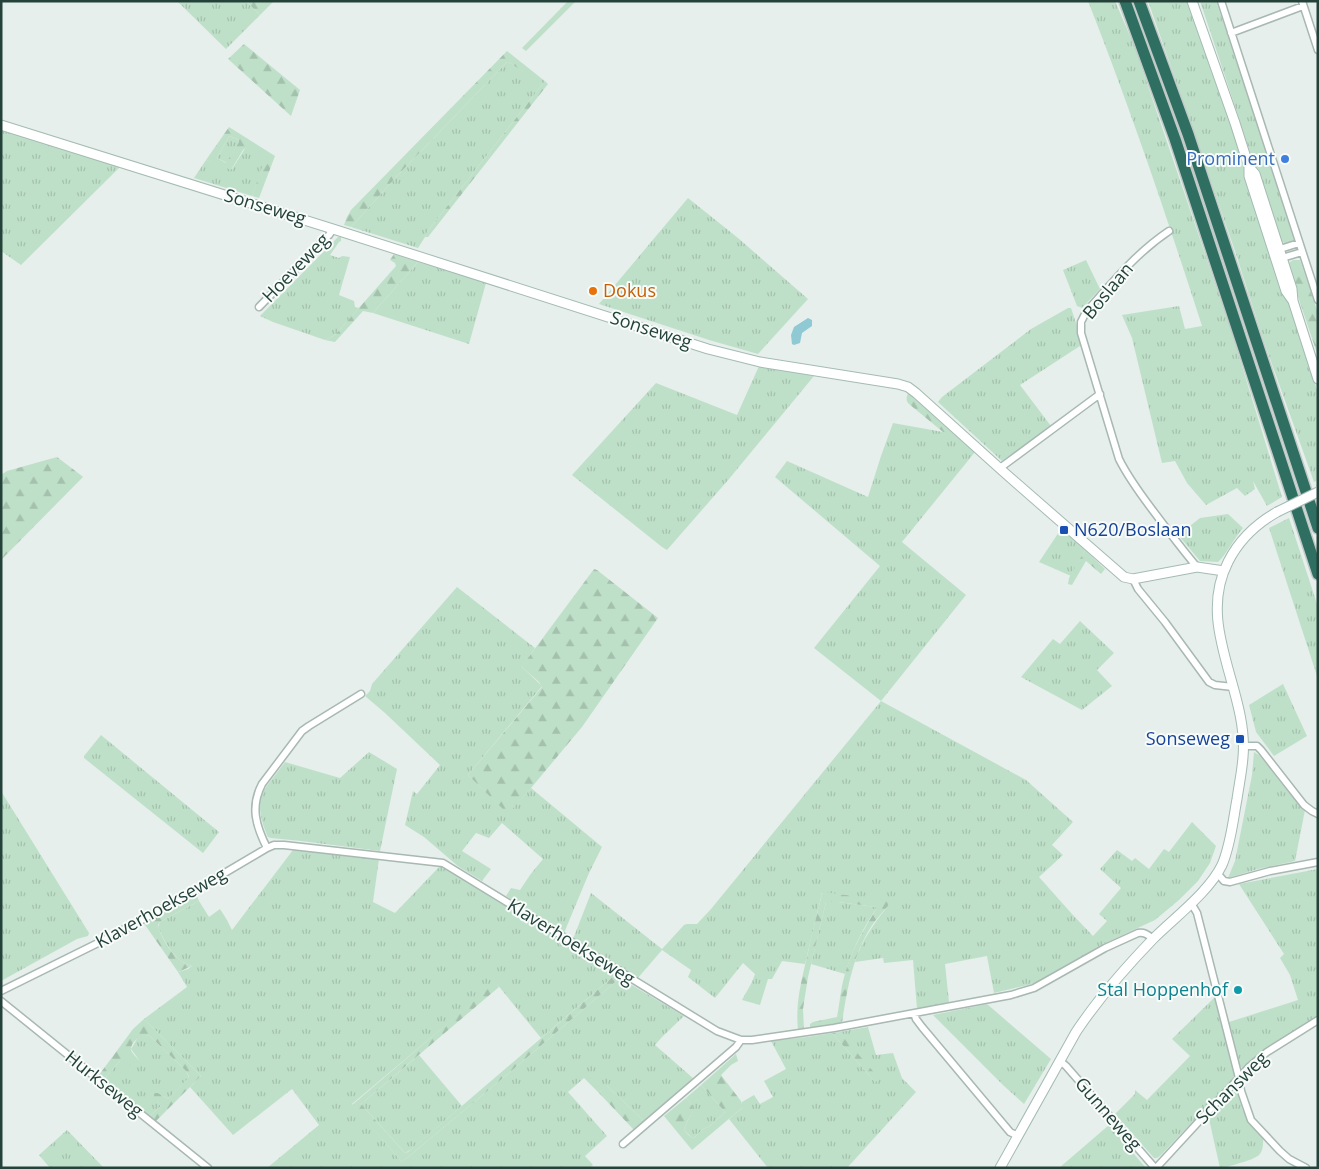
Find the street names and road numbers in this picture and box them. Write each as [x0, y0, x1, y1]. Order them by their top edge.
street label: Sonseweg [221, 182, 309, 230]
street label: Hoeveweg [256, 227, 334, 307]
street label: Boslaan [1077, 257, 1138, 324]
street label: Sonseweg [608, 305, 695, 354]
street label: Klaverhoekseweg [91, 861, 230, 953]
street label: Klaverhoekseweg [503, 892, 640, 990]
street label: Hurkseweg [61, 1044, 149, 1122]
street label: Schansweg [1190, 1046, 1273, 1129]
street label: Gunneweg [1070, 1071, 1148, 1155]

